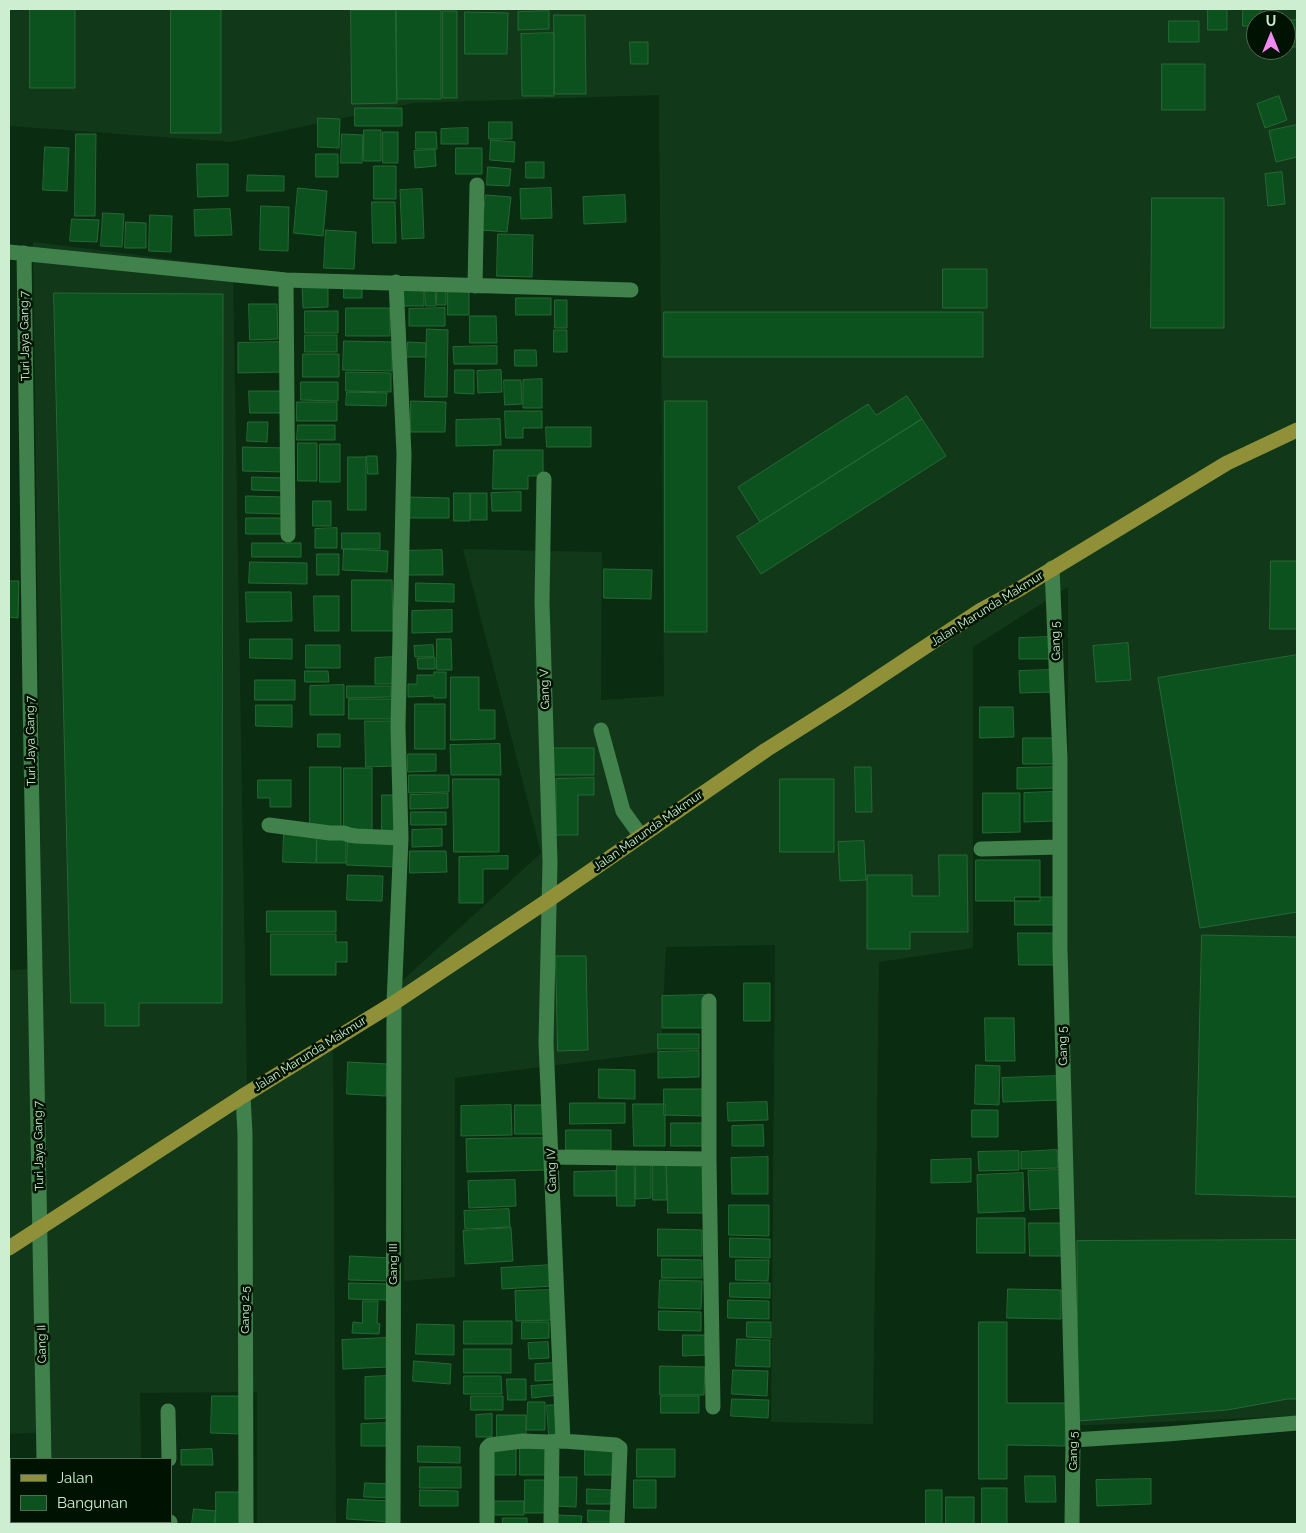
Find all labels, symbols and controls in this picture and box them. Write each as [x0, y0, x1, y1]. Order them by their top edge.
north arrow [1246, 10, 1296, 60]
text: U [1266, 13, 1276, 29]
street label: Turi Jaya Gang 7 [17, 291, 33, 381]
street label: Jalan Marunda Makmur [928, 568, 1046, 650]
street label: Gang 5 [1048, 621, 1064, 661]
street label: Gang V [537, 668, 553, 710]
street label: Turi Jaya Gang 7 [23, 696, 39, 786]
street label: Jalan Marunda Makmur [591, 788, 705, 874]
street label: Jalan Marunda Makmur [251, 1013, 369, 1095]
street label: Gang 5 [1055, 1026, 1071, 1066]
street label: Turi Jaya Gang 7 [31, 1101, 47, 1191]
street label: Gang IV [544, 1148, 560, 1192]
street label: Gang III [386, 1243, 400, 1285]
street label: Gang 2.5 [238, 1286, 252, 1334]
street label: Gang II [34, 1325, 50, 1363]
street label: Gang 5 [1066, 1431, 1080, 1471]
legend [10, 1458, 172, 1523]
text: Jalan [57, 1469, 93, 1487]
text: Bangunan [57, 1494, 128, 1512]

